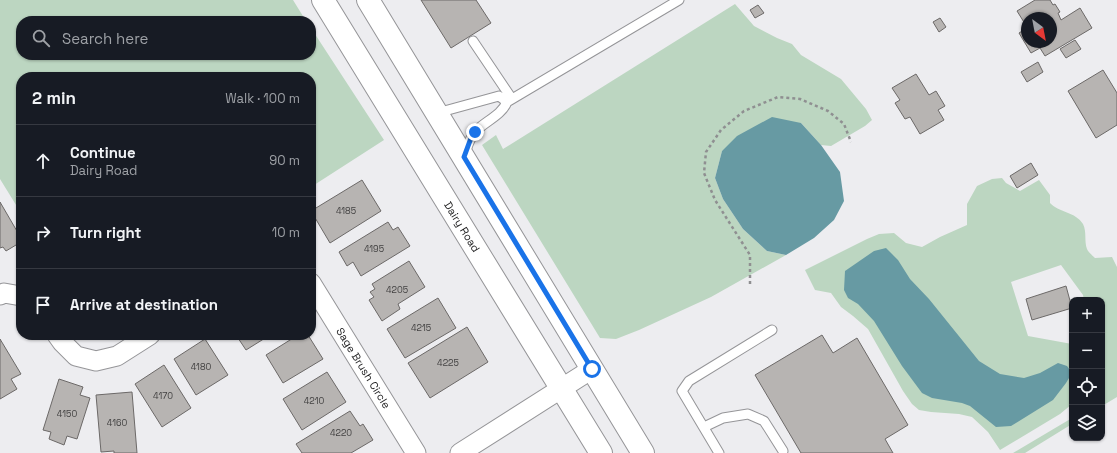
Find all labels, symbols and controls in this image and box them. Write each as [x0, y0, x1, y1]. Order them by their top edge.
north arrow [1021, 12, 1057, 48]
search box [16, 16, 316, 60]
icon: search [30, 27, 52, 49]
text: Search here [62, 29, 148, 48]
text: 2 min [32, 87, 76, 109]
text: Walk · 100 m [225, 90, 300, 107]
route end [466, 123, 484, 141]
text: Continue [70, 143, 136, 162]
icon: ahead [32, 150, 54, 172]
text: 90 m [269, 152, 300, 169]
text: Dairy Road [70, 162, 137, 179]
street label: Dairy Road [441, 199, 483, 255]
house number: 4185 [336, 205, 356, 217]
icon: right [32, 222, 54, 244]
text: Turn right [70, 223, 141, 242]
text: 10 m [272, 224, 300, 241]
house number: 4195 [364, 243, 384, 255]
house number: 4205 [386, 284, 408, 296]
icon: arrive [32, 294, 54, 316]
text: Arrive at destination [70, 295, 218, 314]
map controls [1069, 297, 1105, 441]
button: + [1069, 297, 1105, 333]
house number: 4215 [411, 322, 431, 334]
street label: Sage Brush Circle [333, 325, 394, 411]
button: − [1069, 333, 1105, 369]
house number: 4225 [437, 357, 459, 369]
route start [583, 360, 601, 378]
house number: 4180 [191, 361, 212, 373]
button: locate [1069, 369, 1105, 405]
house number: 4170 [153, 390, 173, 402]
house number: 4210 [304, 395, 325, 407]
button: layers [1069, 405, 1105, 441]
house number: 4150 [57, 408, 77, 420]
house number: 4160 [107, 417, 127, 429]
house number: 4220 [330, 427, 352, 439]

